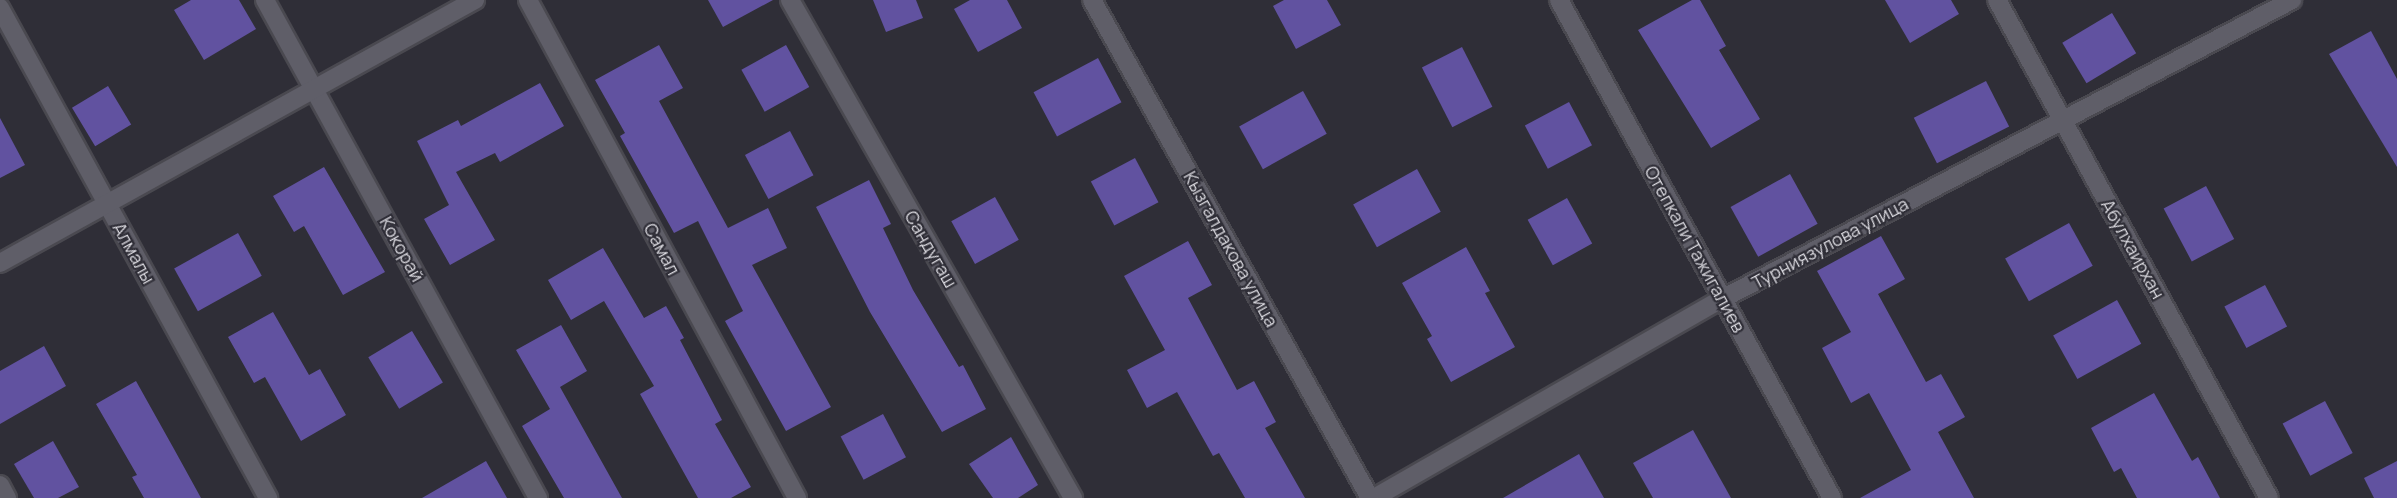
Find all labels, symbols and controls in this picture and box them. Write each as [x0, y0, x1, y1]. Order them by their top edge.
street label: Отепкали Тажигалиев [1640, 162, 1750, 336]
street label: Кызгалдакова улица [1179, 167, 1283, 331]
street label: Турниязулова улица [1748, 193, 1912, 293]
street label: Абулхаирхан [2097, 195, 2169, 303]
street label: Сандугаш [900, 207, 962, 291]
street label: Кокорай [375, 213, 429, 285]
street label: Алмалы [108, 219, 160, 287]
street label: Самал [639, 219, 685, 279]

